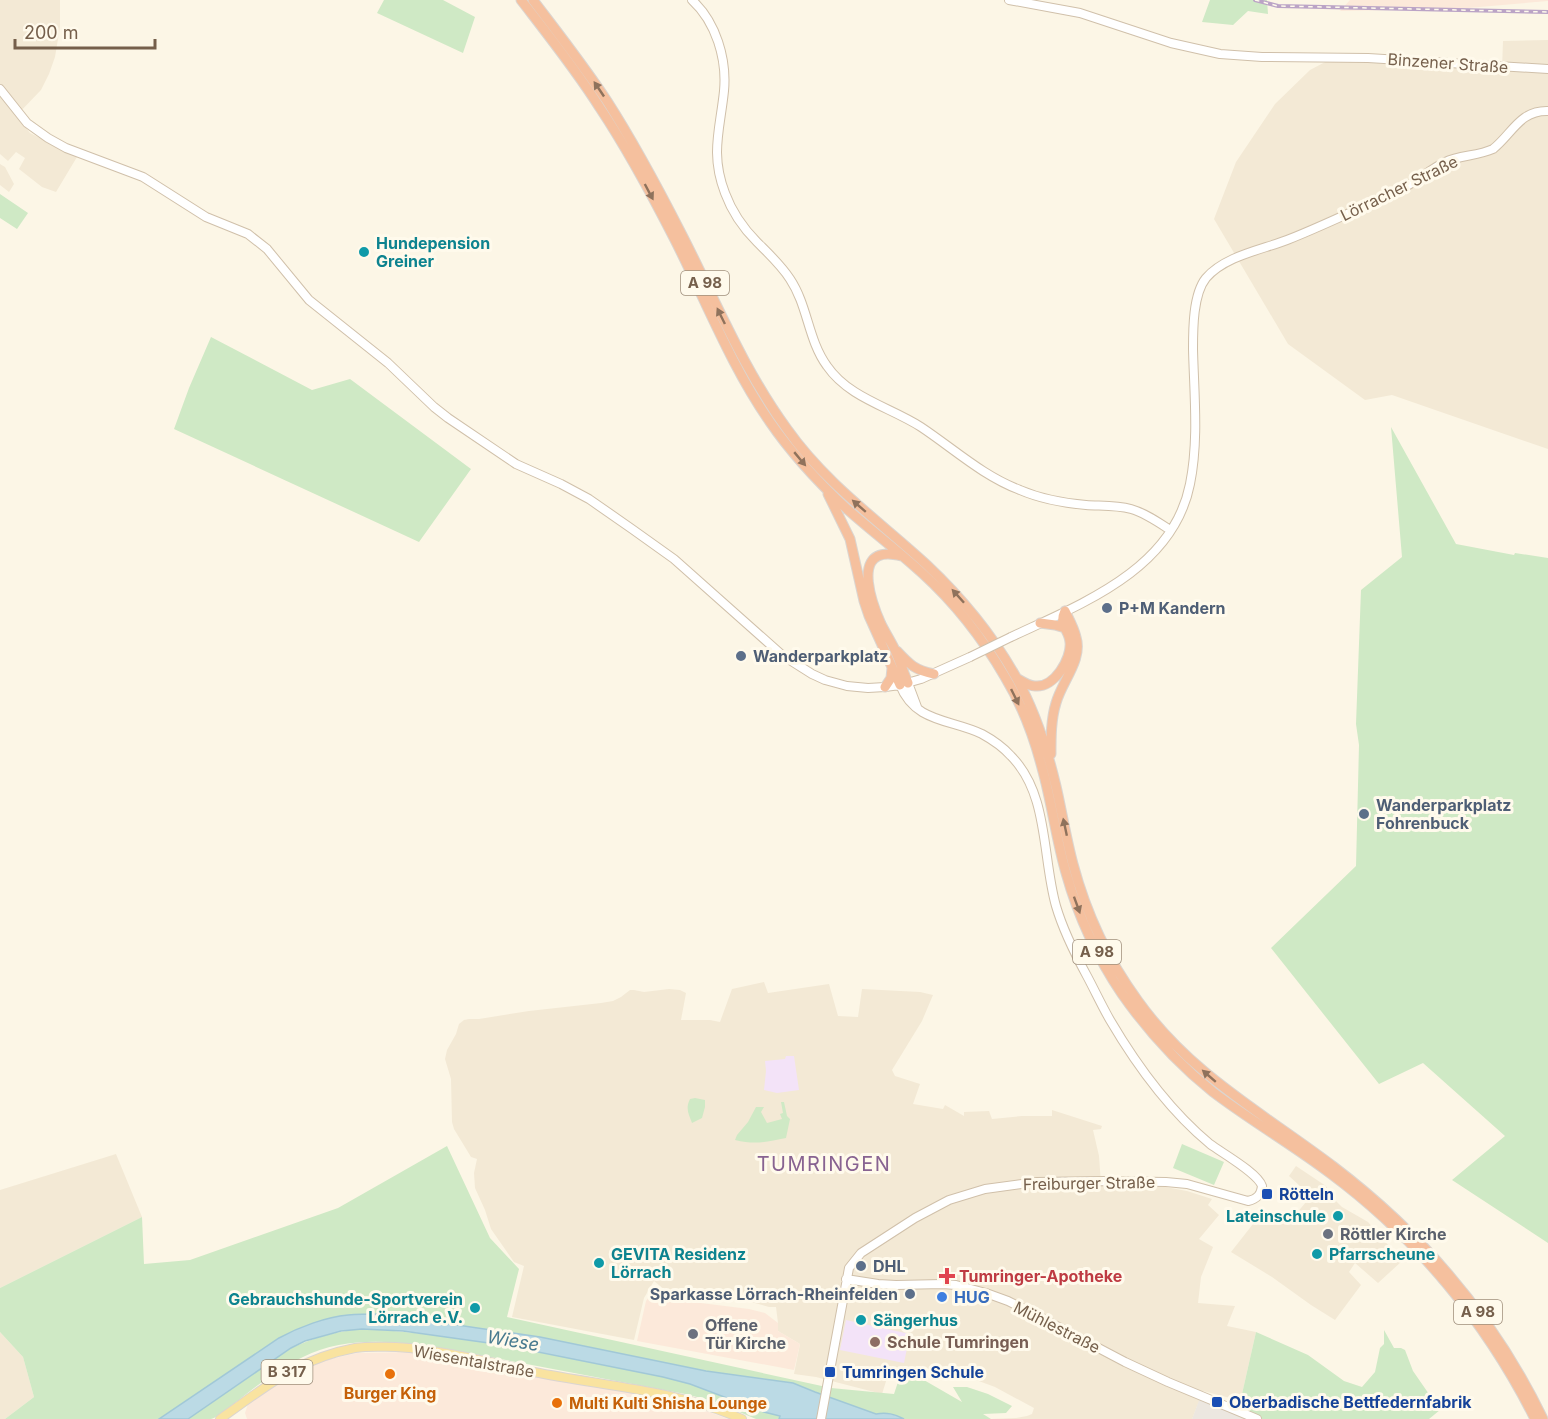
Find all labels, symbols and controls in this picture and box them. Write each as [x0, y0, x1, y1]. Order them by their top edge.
scale bar [15, 12, 154, 50]
text: 200 m [24, 22, 79, 43]
street label: Binzener Straße [1387, 49, 1509, 77]
one-way arrow [593, 82, 605, 98]
street label: Lörracher Straße [1337, 151, 1461, 225]
one-way arrow [644, 184, 654, 201]
place label: Hundepension Greiner [376, 233, 490, 271]
marker: Hundepension Greiner [357, 245, 371, 259]
road number: A 98 [681, 271, 729, 295]
one-way arrow [717, 307, 727, 325]
one-way arrow [793, 451, 806, 467]
one-way arrow [851, 500, 867, 513]
one-way arrow [951, 589, 965, 604]
place label: P+M Kandern [1119, 598, 1226, 618]
marker: P+M Kandern [1100, 601, 1114, 615]
place label: Wanderparkplatz [753, 646, 889, 666]
marker: Wanderparkplatz [734, 649, 748, 663]
one-way arrow [1011, 688, 1020, 705]
place label: Wanderparkplatz Fohrenbuck [1376, 795, 1512, 833]
marker: Wanderparkplatz Fohrenbuck [1357, 807, 1371, 821]
one-way arrow [1060, 818, 1069, 837]
one-way arrow [1072, 896, 1082, 914]
road number: A 98 [1073, 940, 1121, 964]
one-way arrow [1201, 1070, 1217, 1083]
district label: TUMRINGEN [757, 1152, 891, 1176]
street label: Freiburger Straße [1023, 1172, 1155, 1194]
place label: Rötteln [1279, 1184, 1334, 1204]
marker: Rötteln [1260, 1187, 1274, 1201]
place label: Lateinschule [1226, 1206, 1326, 1226]
marker: Lateinschule [1331, 1209, 1345, 1223]
place label: Röttler Kirche [1340, 1224, 1446, 1244]
marker: Röttler Kirche [1321, 1227, 1335, 1241]
place label: GEVITA Residenz Lörrach [611, 1244, 746, 1282]
place label: Pfarrscheune [1329, 1244, 1435, 1264]
marker: Pfarrscheune [1310, 1247, 1324, 1261]
marker: GEVITA Residenz Lörrach [592, 1256, 606, 1270]
place label: DHL [873, 1256, 906, 1276]
marker: DHL [854, 1259, 868, 1273]
place label: Tumringer-Apotheke [959, 1266, 1122, 1286]
marker: Tumringer-Apotheke [940, 1269, 954, 1283]
place label: Sparkasse Lörrach-Rheinfelden [650, 1284, 898, 1304]
marker: Sparkasse Lörrach-Rheinfelden [903, 1287, 917, 1301]
place label: HUG [954, 1287, 990, 1307]
place label: Gebrauchshunde-Sportverein Lörrach e.V. [228, 1289, 463, 1327]
marker: HUG [935, 1290, 949, 1304]
street label: Mühlestraße [1010, 1297, 1104, 1357]
road number: A 98 [1454, 1300, 1502, 1324]
marker: Gebrauchshunde-Sportverein Lörrach e.V. [468, 1301, 482, 1315]
place label: Sängerhus [873, 1310, 958, 1330]
marker: Sängerhus [854, 1313, 868, 1327]
place label: Offene Tür Kirche [705, 1315, 786, 1353]
water label: Wiese [486, 1326, 541, 1355]
marker: Offene Tür Kirche [686, 1327, 700, 1341]
place label: Schule Tumringen [887, 1332, 1029, 1352]
marker: Schule Tumringen [868, 1335, 882, 1349]
street label: Wiesentalstraße [412, 1341, 536, 1381]
road number: B 317 [262, 1360, 312, 1384]
place label: Tumringen Schule [842, 1362, 984, 1382]
marker: Tumringen Schule [823, 1365, 837, 1379]
marker: Burger King [383, 1367, 397, 1381]
place label: Burger King [344, 1383, 436, 1403]
place label: Oberbadische Bettfedernfabrik [1229, 1392, 1472, 1412]
place label: Multi Kulti Shisha Lounge [569, 1393, 767, 1413]
marker: Oberbadische Bettfedernfabrik [1210, 1395, 1224, 1409]
marker: Multi Kulti Shisha Lounge [550, 1396, 564, 1410]

